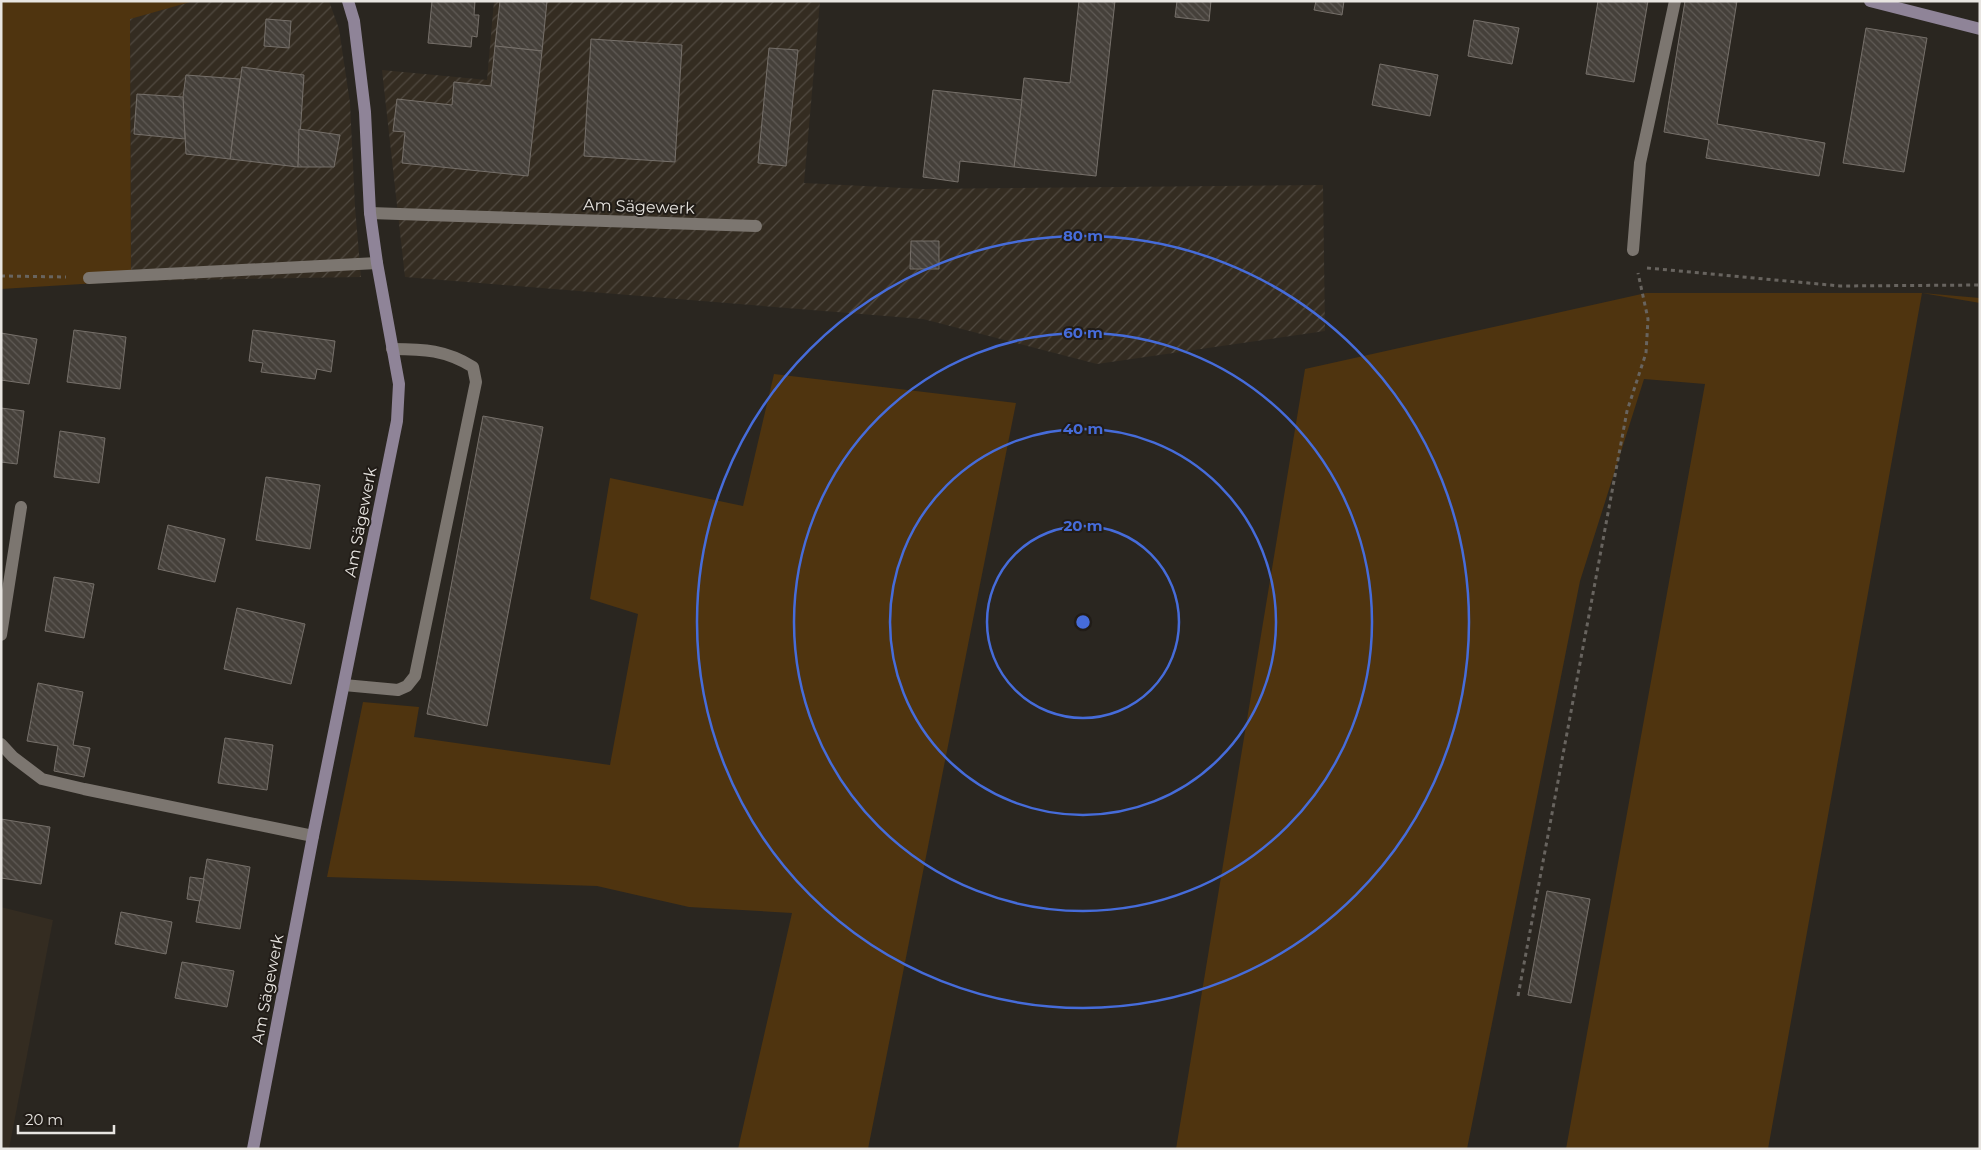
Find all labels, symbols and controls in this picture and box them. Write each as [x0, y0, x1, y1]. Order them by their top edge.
street label: Am Sägewerk [583, 195, 696, 218]
text: 80 m [1063, 226, 1103, 245]
text: 60 m [1063, 323, 1103, 342]
text: 40 m [1063, 419, 1103, 438]
street label: Am Sägewerk [341, 465, 381, 579]
text: 20 m [1063, 516, 1103, 535]
centre of rings [1074, 613, 1092, 631]
street label: Am Sägewerk [248, 932, 288, 1046]
scale bar [18, 1102, 114, 1134]
text: 20 m [25, 1110, 63, 1129]

